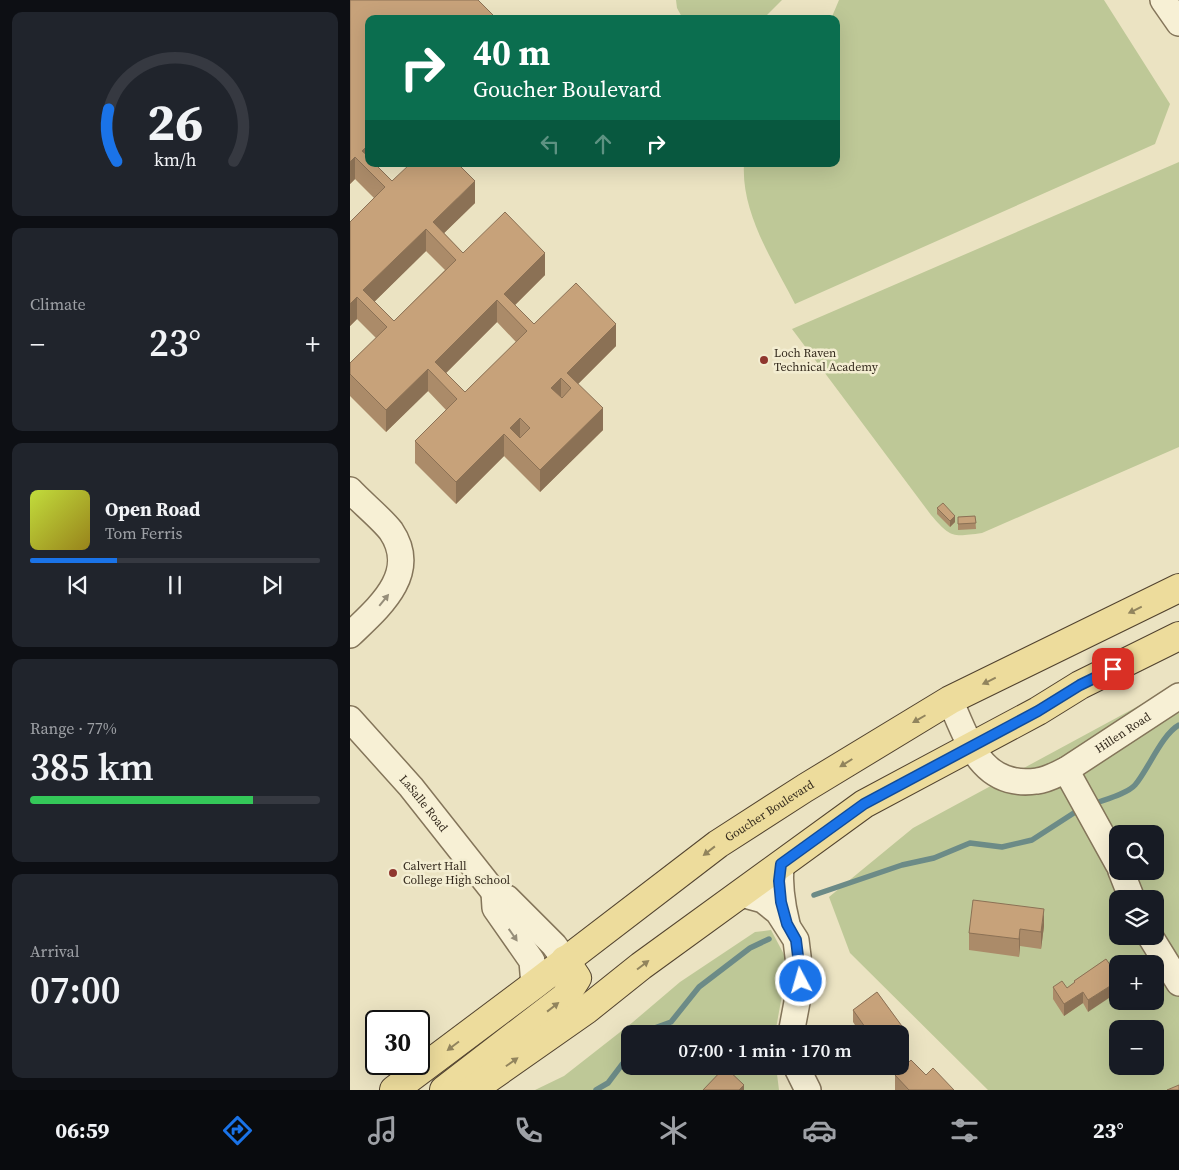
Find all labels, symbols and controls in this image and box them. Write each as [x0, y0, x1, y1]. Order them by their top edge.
text: 40 m [473, 29, 550, 77]
icon: right [390, 35, 455, 100]
text: Goucher Boulevard [473, 74, 661, 104]
text: 26 [147, 86, 203, 157]
icon: left [536, 130, 564, 158]
icon: ahead [589, 130, 617, 158]
icon: right [642, 130, 670, 158]
text: km/h [154, 147, 197, 172]
text: Climate [30, 293, 86, 315]
text: 23° [149, 317, 201, 369]
text: − [30, 325, 45, 363]
text: + [305, 325, 320, 363]
place label: Loch Raven Technical Academy [774, 345, 879, 375]
marker: Loch Raven Technical Academy [758, 354, 770, 366]
text: Open Road [105, 496, 200, 522]
text: Tom Ferris [105, 522, 183, 544]
icon: previous [64, 571, 92, 599]
icon: pause [161, 571, 189, 599]
icon: next [258, 571, 286, 599]
one-way arrow [379, 594, 390, 607]
one-way arrow [1128, 606, 1142, 614]
pin [1092, 648, 1134, 690]
icon: arrive [1099, 655, 1127, 683]
one-way arrow [982, 677, 996, 685]
street label: Hillen Road [1092, 709, 1154, 757]
one-way arrow [912, 714, 925, 723]
text: Range · 77% [30, 717, 117, 739]
text: 385 km [30, 741, 154, 793]
one-way arrow [839, 758, 852, 767]
street label: LaSalle Road [396, 771, 452, 835]
street label: Goucher Boulevard [722, 776, 817, 845]
map controls [1109, 825, 1164, 1075]
button: search [1109, 825, 1164, 880]
one-way arrow [703, 845, 716, 856]
place label: Calvert Hall College High School [403, 858, 511, 888]
marker: Calvert Hall College High School [387, 867, 399, 879]
button: layers [1109, 890, 1164, 945]
one-way arrow [508, 928, 518, 942]
text: Arrival [30, 940, 79, 962]
position arrow [774, 954, 826, 1006]
button: + [1109, 955, 1164, 1010]
one-way arrow [636, 960, 649, 971]
text: 07:00 [30, 964, 120, 1016]
one-way arrow [546, 1002, 559, 1013]
speed limit sign: 30 [365, 1010, 430, 1075]
button: − [1109, 1020, 1164, 1075]
text: 07:00 · 1 min · 170 m [678, 1037, 852, 1063]
one-way arrow [446, 1041, 460, 1051]
one-way arrow [505, 1057, 519, 1067]
icon: directions [220, 1113, 255, 1148]
icon: music [365, 1113, 400, 1148]
icon: phone [511, 1113, 546, 1148]
icon: climate [656, 1113, 691, 1148]
icon: car [802, 1113, 837, 1148]
icon: filters [947, 1113, 982, 1148]
text: 06:59 [55, 1115, 110, 1145]
text: 23° [1093, 1115, 1124, 1145]

